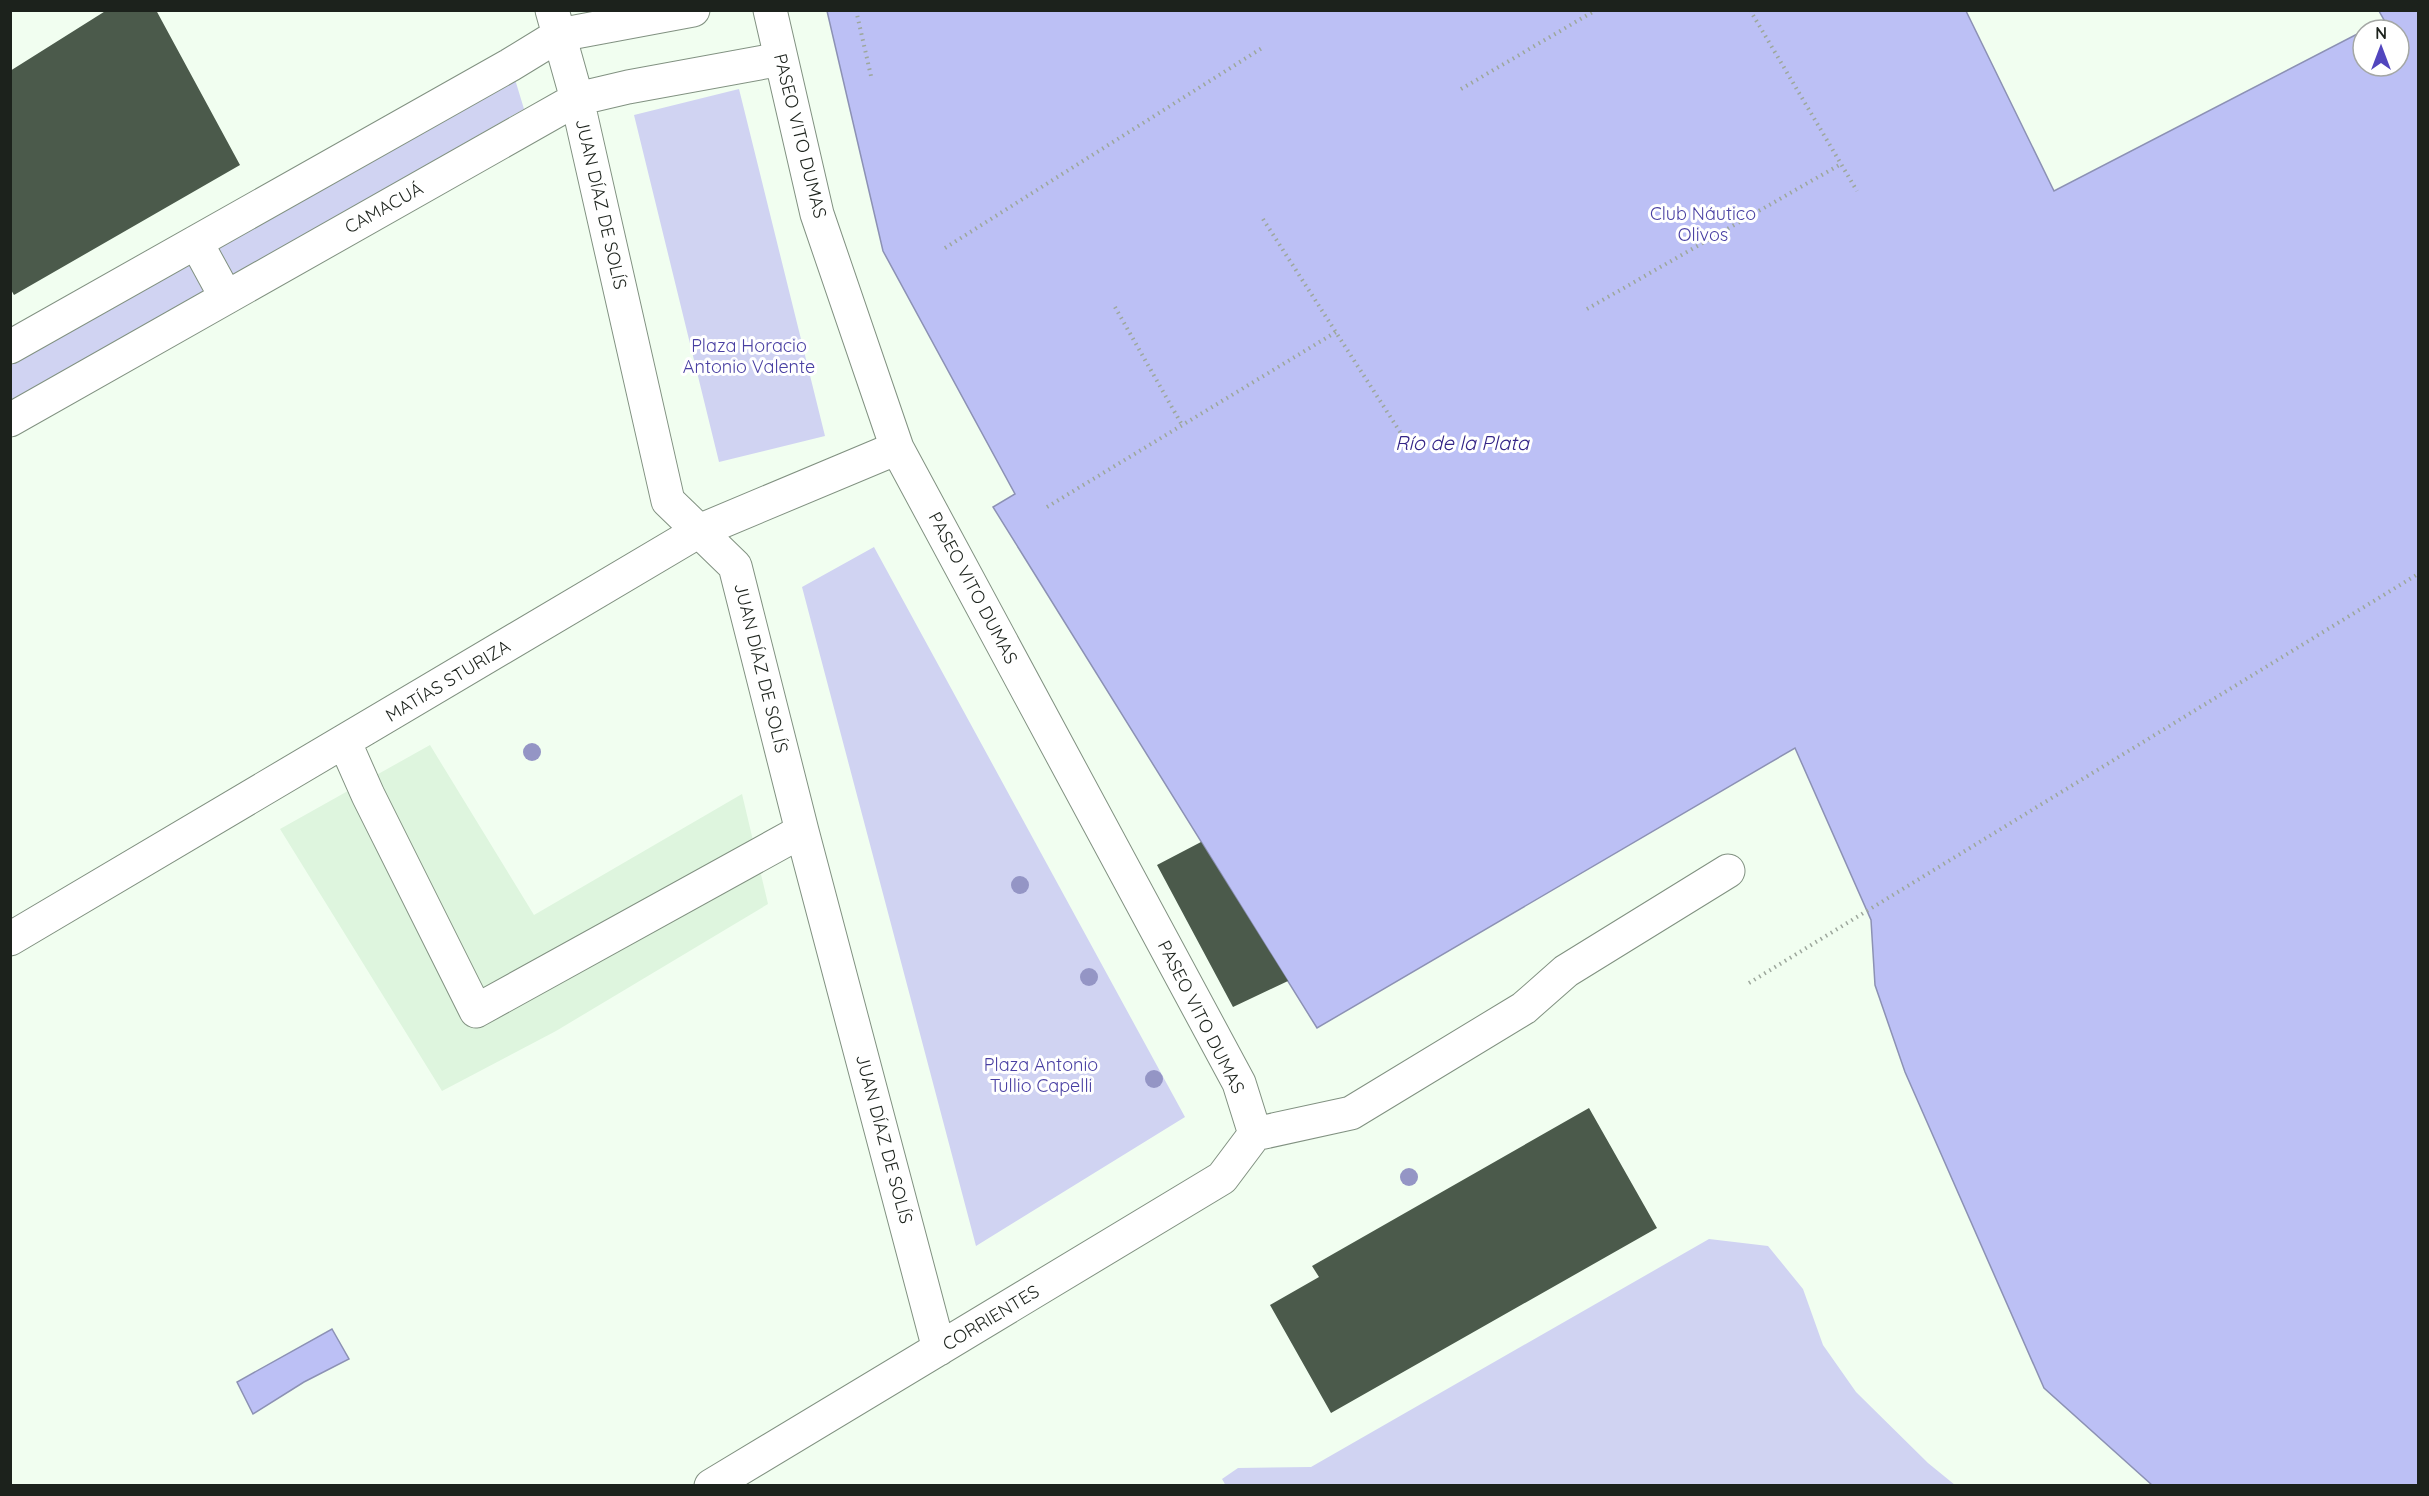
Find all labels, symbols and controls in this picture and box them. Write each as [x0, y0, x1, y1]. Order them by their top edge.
north arrow [2351, 18, 2411, 78]
text: N [2375, 23, 2387, 43]
street label: PASEO VITO DUMAS [769, 51, 832, 221]
street label: JUAN DÍAZ DE SOLÍS [571, 116, 632, 291]
street label: CAMACUÁ [341, 176, 427, 238]
park label: Club Náutico Olivos [1650, 202, 1756, 246]
park label: Plaza Horacio Antonio Valente [683, 334, 815, 378]
water label: Río de la Plata [1395, 430, 1531, 455]
street label: PASEO VITO DUMAS [924, 508, 1023, 668]
street label: JUAN DÍAZ DE SOLÍS [729, 580, 794, 755]
street label: MATÍAS STURIZA [381, 634, 515, 727]
street label: PASEO VITO DUMAS [1153, 936, 1250, 1097]
street label: JUAN DÍAZ DE SOLÍS [851, 1052, 918, 1226]
park label: Plaza Antonio Tullio Capelli [984, 1053, 1098, 1097]
street label: CORRIENTES [938, 1280, 1043, 1355]

